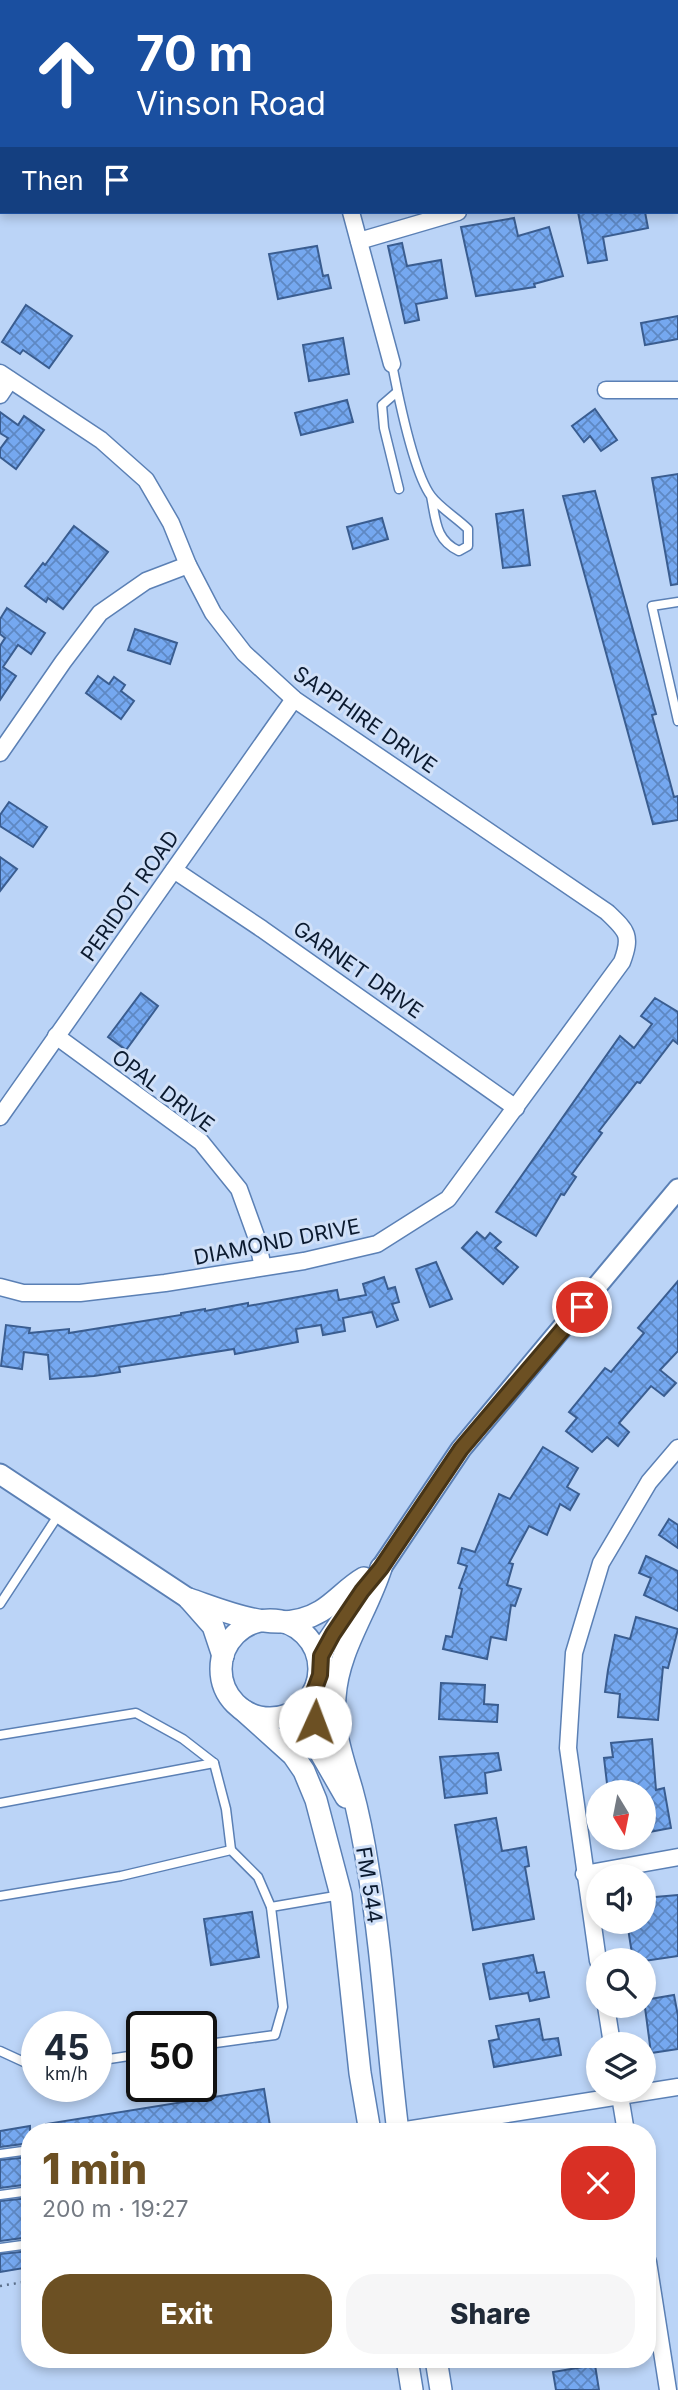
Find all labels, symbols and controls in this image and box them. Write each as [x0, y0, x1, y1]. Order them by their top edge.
text: 70 m [136, 24, 253, 83]
icon: ahead [21, 28, 112, 119]
text: Vinson Road [136, 84, 326, 123]
icon: arrive [98, 161, 136, 199]
text: Then [21, 165, 84, 196]
street label: SAPPHIRE DRIVE [289, 661, 442, 778]
street label: PERIDOT ROAD [75, 826, 184, 966]
street label: GARNET DRIVE [289, 916, 428, 1024]
street label: OPAL DRIVE [107, 1044, 219, 1137]
street label: DIAMOND DRIVE [192, 1213, 362, 1270]
pin [552, 1277, 612, 1337]
icon: arrive [563, 1288, 601, 1326]
position arrow [278, 1685, 352, 1759]
north arrow [586, 1780, 656, 1850]
map controls [586, 1780, 656, 2102]
street label: FM 544 [351, 1845, 388, 1925]
button: sound [586, 1864, 656, 1934]
button: search [586, 1948, 656, 2018]
speed limit sign: 50 [126, 2011, 217, 2102]
text: 45 [43, 2026, 90, 2068]
button: layers [586, 2032, 656, 2102]
text: km/h [45, 2063, 88, 2084]
text: 1 min [42, 2143, 147, 2194]
button: close [561, 2146, 635, 2220]
text: 200 m · 19:27 [42, 2195, 189, 2223]
button: Exit [42, 2274, 332, 2354]
button: Share [346, 2274, 635, 2354]

